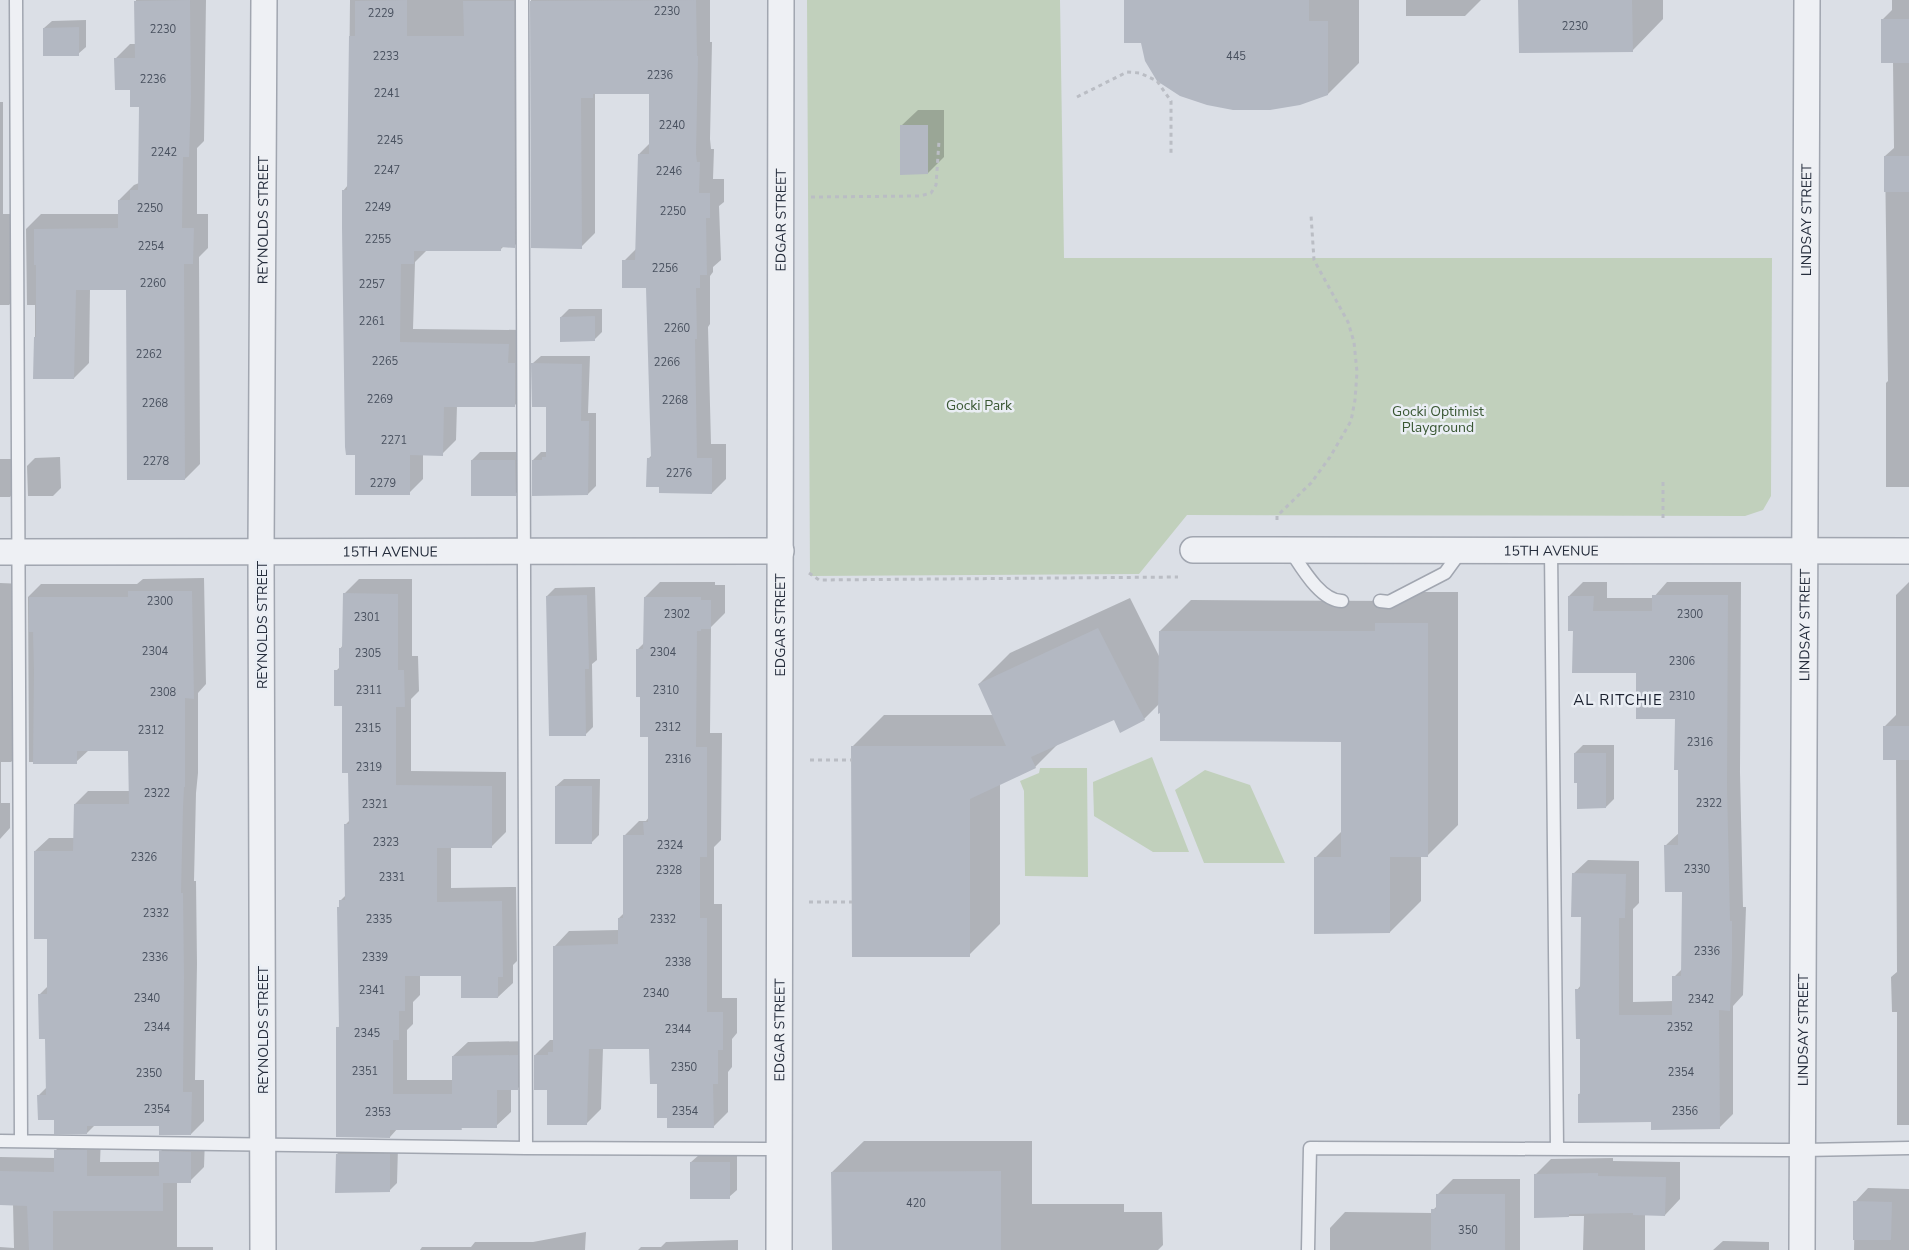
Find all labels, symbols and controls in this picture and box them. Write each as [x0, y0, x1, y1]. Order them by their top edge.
house number: 2230 [654, 4, 681, 19]
house number: 2229 [368, 6, 394, 21]
house number: 2230 [1562, 19, 1589, 34]
house number: 2230 [150, 22, 177, 37]
house number: 2233 [373, 49, 399, 64]
house number: 445 [1226, 49, 1246, 64]
house number: 2236 [647, 68, 674, 83]
house number: 2236 [140, 72, 167, 87]
house number: 2241 [374, 86, 400, 101]
house number: 2240 [659, 118, 686, 133]
house number: 2245 [377, 133, 404, 148]
house number: 2242 [151, 145, 177, 160]
street label: REYNOLDS STREET [253, 155, 273, 284]
house number: 2247 [374, 163, 400, 178]
street label: LINDSAY STREET [1797, 163, 1816, 276]
house number: 2246 [656, 164, 683, 179]
street label: EDGAR STREET [772, 168, 791, 271]
house number: 2249 [365, 200, 391, 215]
house number: 2250 [137, 201, 164, 216]
house number: 2250 [660, 204, 687, 219]
house number: 2255 [365, 232, 392, 247]
house number: 2254 [138, 239, 165, 254]
house number: 2256 [652, 261, 679, 276]
house number: 2260 [140, 276, 167, 291]
house number: 2257 [359, 277, 385, 292]
house number: 2261 [359, 314, 385, 329]
house number: 2260 [664, 321, 691, 336]
house number: 2262 [136, 347, 162, 362]
house number: 2265 [372, 354, 399, 369]
house number: 2266 [654, 355, 681, 370]
house number: 2269 [367, 392, 393, 407]
house number: 2268 [662, 393, 689, 408]
house number: 2268 [142, 396, 169, 411]
park label: Gocki Park [946, 396, 1013, 415]
park label: Gocki Optimist Playground [1392, 402, 1484, 437]
house number: 2271 [381, 433, 407, 448]
house number: 2278 [143, 454, 170, 469]
house number: 2276 [666, 466, 693, 481]
house number: 2279 [370, 476, 396, 491]
street label: 15TH AVENUE [1503, 541, 1599, 561]
street label: 15TH AVENUE [342, 542, 438, 562]
street label: REYNOLDS STREET [253, 560, 272, 689]
street label: LINDSAY STREET [1795, 568, 1815, 681]
street label: EDGAR STREET [771, 573, 790, 676]
house number: 2300 [147, 594, 174, 609]
house number: 2302 [664, 607, 690, 622]
house number: 2300 [1677, 607, 1704, 622]
house number: 2301 [354, 610, 380, 625]
house number: 2304 [142, 644, 169, 659]
house number: 2304 [650, 645, 677, 660]
house number: 2305 [355, 646, 382, 661]
house number: 2306 [1669, 654, 1696, 669]
house number: 2311 [356, 683, 382, 698]
house number: 2310 [653, 683, 680, 698]
house number: 2308 [150, 685, 177, 700]
house number: 2310 [1669, 689, 1696, 704]
district label: AL RITCHIE [1573, 690, 1663, 710]
house number: 2312 [655, 720, 681, 735]
house number: 2315 [355, 721, 382, 736]
house number: 2312 [138, 723, 164, 738]
house number: 2316 [1687, 735, 1714, 750]
house number: 2316 [665, 752, 692, 767]
house number: 2319 [356, 760, 382, 775]
house number: 2322 [144, 786, 170, 801]
house number: 2322 [1696, 796, 1722, 811]
house number: 2321 [362, 797, 388, 812]
house number: 2323 [373, 835, 399, 850]
house number: 2324 [657, 838, 684, 853]
house number: 2326 [131, 850, 158, 865]
house number: 2330 [1684, 862, 1711, 877]
house number: 2328 [656, 863, 683, 878]
house number: 2331 [379, 870, 405, 885]
house number: 2332 [143, 906, 169, 921]
house number: 2335 [366, 912, 393, 927]
house number: 2332 [650, 912, 676, 927]
house number: 2336 [1694, 944, 1721, 959]
house number: 2336 [142, 950, 169, 965]
house number: 2339 [362, 950, 388, 965]
house number: 2338 [665, 955, 692, 970]
street label: REYNOLDS STREET [254, 965, 273, 1094]
street label: LINDSAY STREET [1794, 973, 1813, 1086]
street label: EDGAR STREET [770, 978, 789, 1081]
house number: 2341 [359, 983, 385, 998]
house number: 2340 [643, 986, 670, 1001]
house number: 2340 [134, 991, 161, 1006]
house number: 2342 [1688, 992, 1714, 1007]
house number: 2344 [144, 1020, 171, 1035]
house number: 2352 [1667, 1020, 1693, 1035]
house number: 2344 [665, 1022, 692, 1037]
house number: 2345 [354, 1026, 381, 1041]
house number: 2350 [671, 1060, 698, 1075]
house number: 2351 [352, 1064, 378, 1079]
house number: 2354 [1668, 1065, 1695, 1080]
house number: 2350 [136, 1066, 163, 1081]
house number: 2354 [144, 1102, 171, 1117]
house number: 2354 [672, 1104, 699, 1119]
house number: 2356 [1672, 1104, 1699, 1119]
house number: 2353 [365, 1105, 391, 1120]
house number: 420 [906, 1196, 926, 1211]
house number: 350 [1458, 1223, 1478, 1238]

